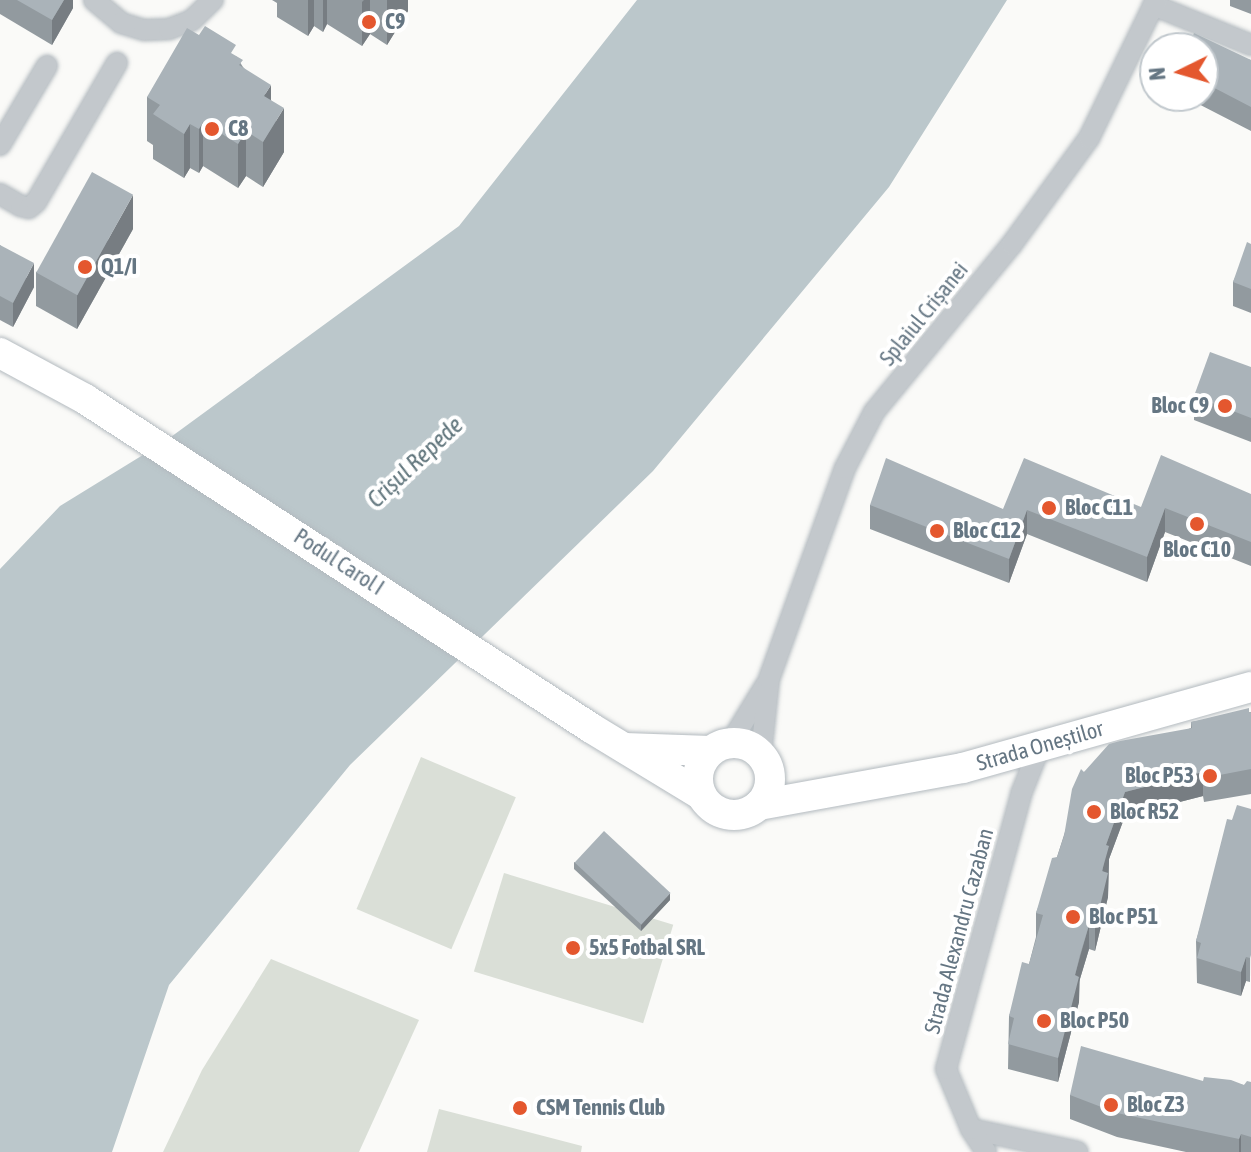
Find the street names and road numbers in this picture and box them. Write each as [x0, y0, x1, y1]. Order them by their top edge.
street label: Splaiul Crișanei [874, 257, 974, 371]
street label: Podul Carol I [289, 523, 389, 601]
street label: Strada Oneștilor [974, 715, 1106, 777]
street label: Strada Alexandru Cazaban [919, 825, 999, 1037]

